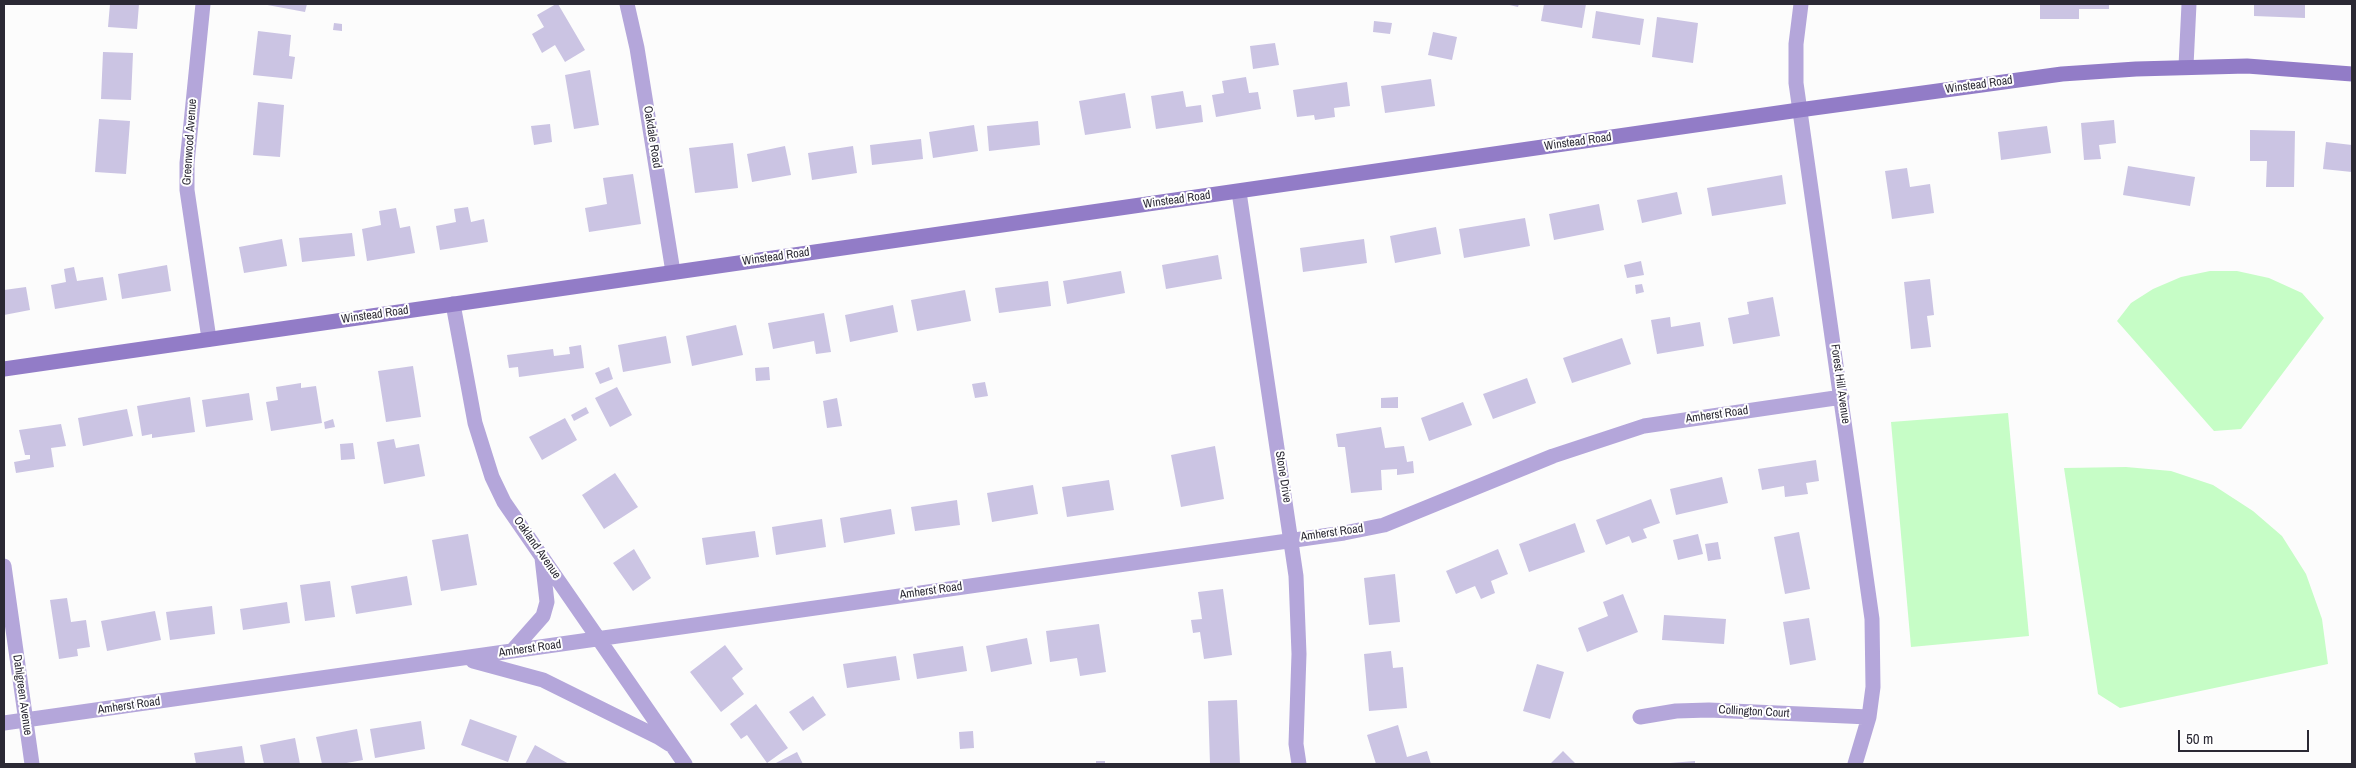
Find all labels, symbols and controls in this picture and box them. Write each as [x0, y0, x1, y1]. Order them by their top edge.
street label: Winstead Road [1944, 73, 2014, 97]
street label: Greenwood Avenue [180, 98, 200, 186]
street label: Oakdale Road [640, 105, 664, 169]
street label: Winstead Road [1543, 130, 1613, 154]
street label: Winstead Road [1142, 188, 1212, 212]
street label: Winstead Road [741, 245, 811, 269]
street label: Winstead Road [340, 303, 410, 327]
street label: Forest Hill Avenue [1827, 343, 1853, 425]
street label: Amherst Road [1685, 403, 1749, 427]
street label: Stone Drive [1272, 450, 1294, 504]
street label: Oakland Avenue [510, 514, 564, 582]
street label: Amherst Road [1300, 521, 1364, 545]
street label: Amherst Road [899, 579, 963, 603]
street label: Amherst Road [498, 637, 562, 661]
street label: Dahlgreen Avenue [9, 654, 35, 736]
street label: Amherst Road [97, 694, 161, 718]
street label: Collington Court [1718, 703, 1790, 721]
scale bar [2181, 720, 2312, 752]
text: 50 m [2186, 728, 2213, 749]

